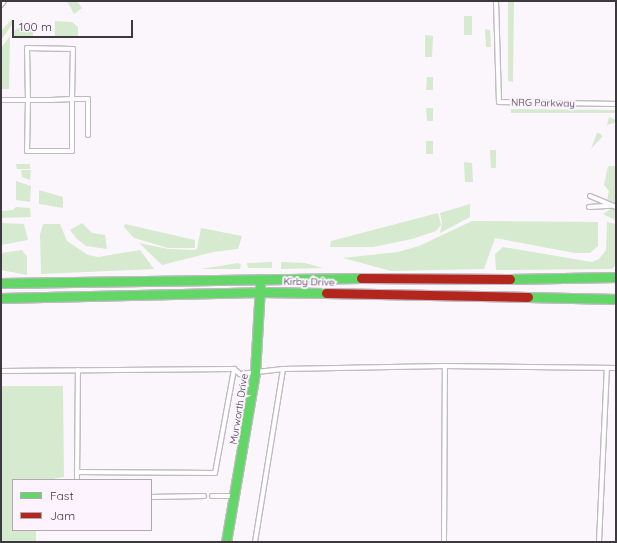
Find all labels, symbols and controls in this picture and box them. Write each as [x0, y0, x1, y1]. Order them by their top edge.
scale bar [14, 12, 135, 38]
text: 100 m [19, 19, 52, 34]
street label: NRG Parkway [511, 96, 575, 110]
street label: Kirby Drive [283, 276, 335, 288]
street label: Murworth Drive [227, 373, 251, 445]
legend [12, 479, 152, 531]
text: Fast [50, 488, 74, 503]
text: Jam [50, 508, 75, 523]

